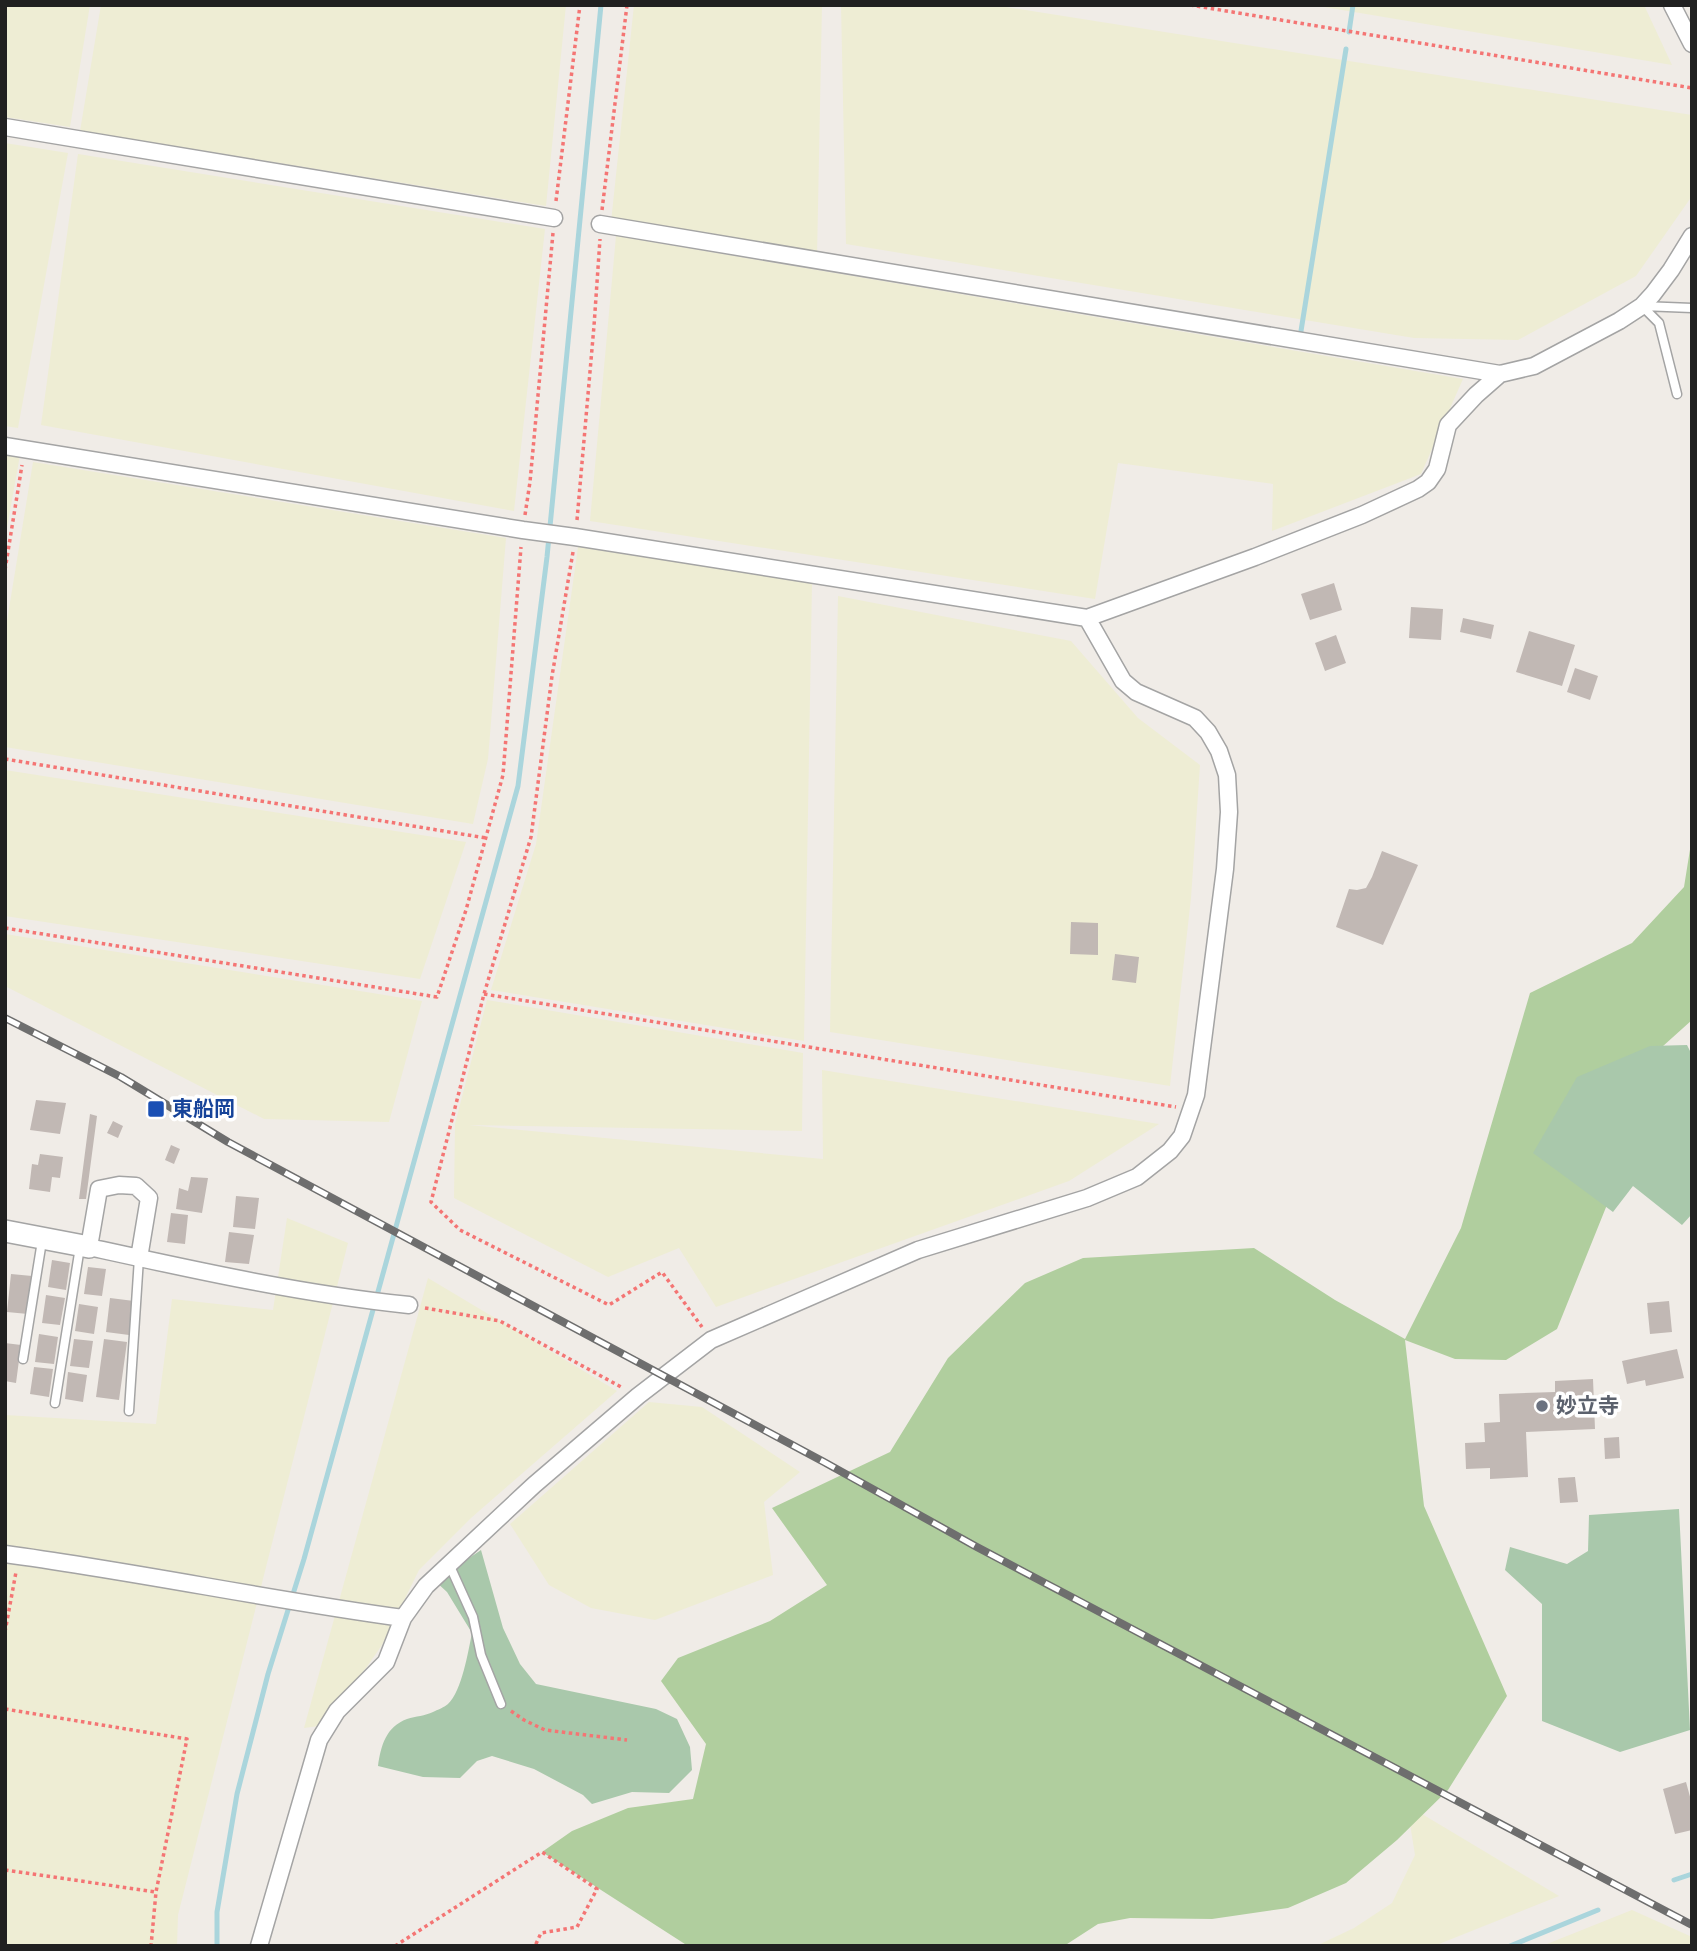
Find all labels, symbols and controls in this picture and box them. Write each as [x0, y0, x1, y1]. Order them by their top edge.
place label: 東船岡 [172, 1096, 235, 1121]
marker: 東船岡 [146, 1099, 166, 1119]
place label: 妙立寺 [1556, 1393, 1619, 1418]
marker: 妙立寺 [1534, 1398, 1550, 1414]

